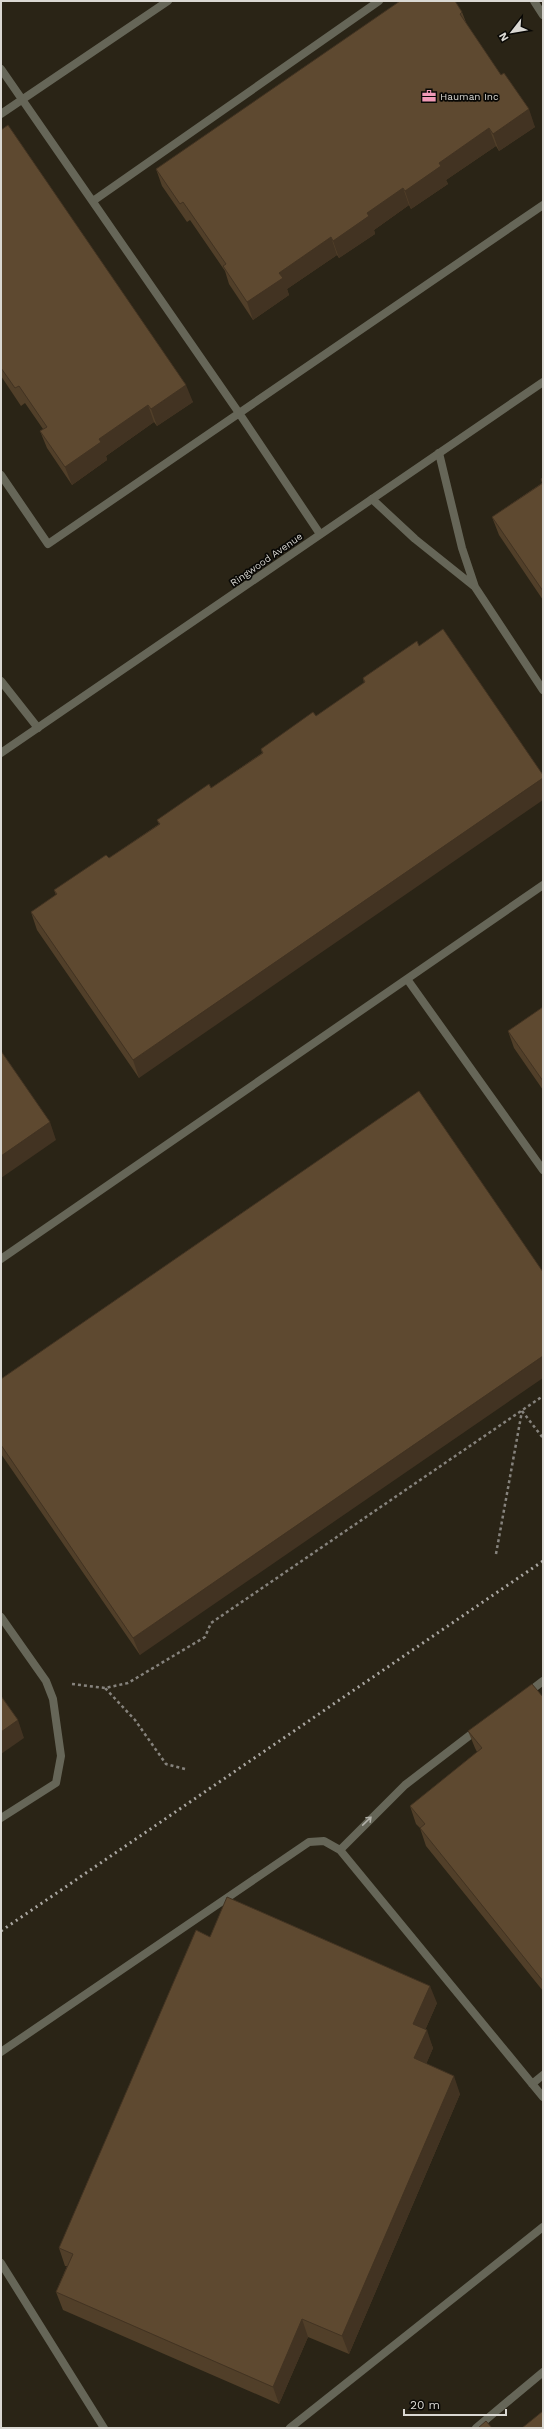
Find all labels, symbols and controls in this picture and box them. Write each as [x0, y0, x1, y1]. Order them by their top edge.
north arrow [492, 12, 532, 52]
text: N [496, 30, 512, 44]
office icon: Hauman Inc [421, 88, 437, 104]
place label: Hauman Inc [440, 91, 499, 102]
street label: Ringwood Avenue [228, 530, 305, 588]
one-way arrow [362, 1816, 372, 1826]
scale bar [404, 2391, 506, 2417]
text: 20 m [410, 2398, 440, 2412]

